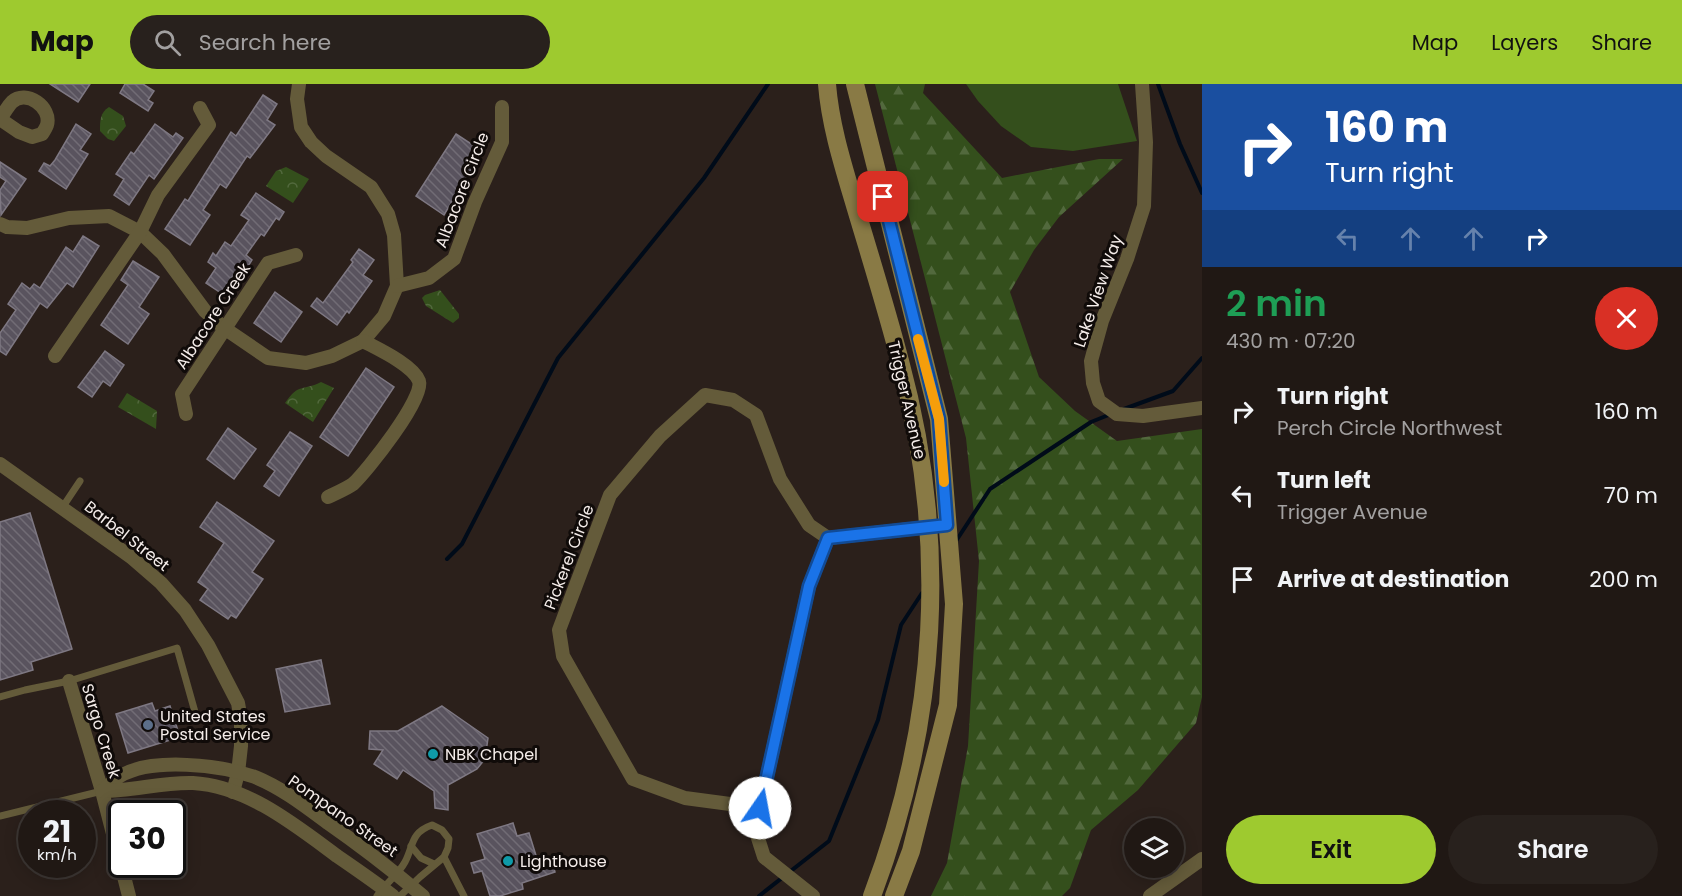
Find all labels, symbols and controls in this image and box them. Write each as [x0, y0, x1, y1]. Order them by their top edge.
search box [130, 15, 550, 69]
text: Map [30, 22, 94, 61]
icon: search [151, 26, 184, 59]
text: Search here [199, 27, 331, 58]
text: Map [1412, 28, 1458, 57]
text: Layers [1491, 28, 1558, 57]
text: Share [1591, 28, 1652, 57]
text: 160 m [1325, 98, 1448, 157]
icon: right [1226, 108, 1304, 186]
street label: Albacore Circle [429, 129, 495, 251]
text: Turn right [1325, 154, 1454, 191]
pin [857, 171, 908, 222]
icon: arrive [866, 180, 899, 213]
icon: left [1331, 222, 1364, 255]
icon: ahead [1394, 222, 1427, 255]
icon: ahead [1457, 222, 1490, 255]
icon: right [1520, 222, 1553, 255]
street label: Lake View Way [1068, 232, 1128, 350]
street label: Albacore Creek [170, 258, 257, 374]
text: 2 min [1226, 278, 1327, 329]
button: close [1595, 287, 1658, 350]
text: 430 m · 07:20 [1226, 327, 1356, 355]
street label: Trigger Avenue [882, 339, 932, 461]
text: Turn right [1277, 381, 1388, 412]
icon: right [1226, 395, 1259, 428]
text: 160 m [1595, 396, 1658, 427]
text: Perch Circle Northwest [1277, 414, 1502, 442]
text: Turn left [1277, 465, 1371, 496]
icon: left [1226, 479, 1259, 512]
text: 70 m [1604, 480, 1658, 511]
street label: Barbel Street [80, 495, 175, 577]
text: Trigger Avenue [1277, 498, 1428, 526]
street label: Pickerel Circle [538, 501, 600, 613]
icon: arrive [1226, 563, 1259, 596]
text: Arrive at destination [1277, 564, 1509, 595]
text: 200 m [1589, 564, 1658, 595]
street label: Sargo Creek [76, 681, 127, 782]
place label: United States Postal Service [160, 705, 271, 746]
marker: United States Postal Service [141, 718, 155, 732]
place label: NBK Chapel [445, 743, 538, 766]
marker: NBK Chapel [426, 747, 440, 761]
street label: Pompano Street [283, 770, 403, 863]
position arrow [728, 776, 792, 840]
speed limit sign: 30 [108, 800, 186, 878]
text: 21 [43, 810, 71, 853]
button: Exit [1226, 815, 1436, 884]
button: Share [1448, 815, 1658, 884]
map controls [1124, 818, 1184, 878]
button: layers [1124, 818, 1184, 878]
text: km/h [37, 844, 77, 865]
place label: Lighthouse [520, 850, 607, 873]
marker: Lighthouse [501, 854, 515, 868]

